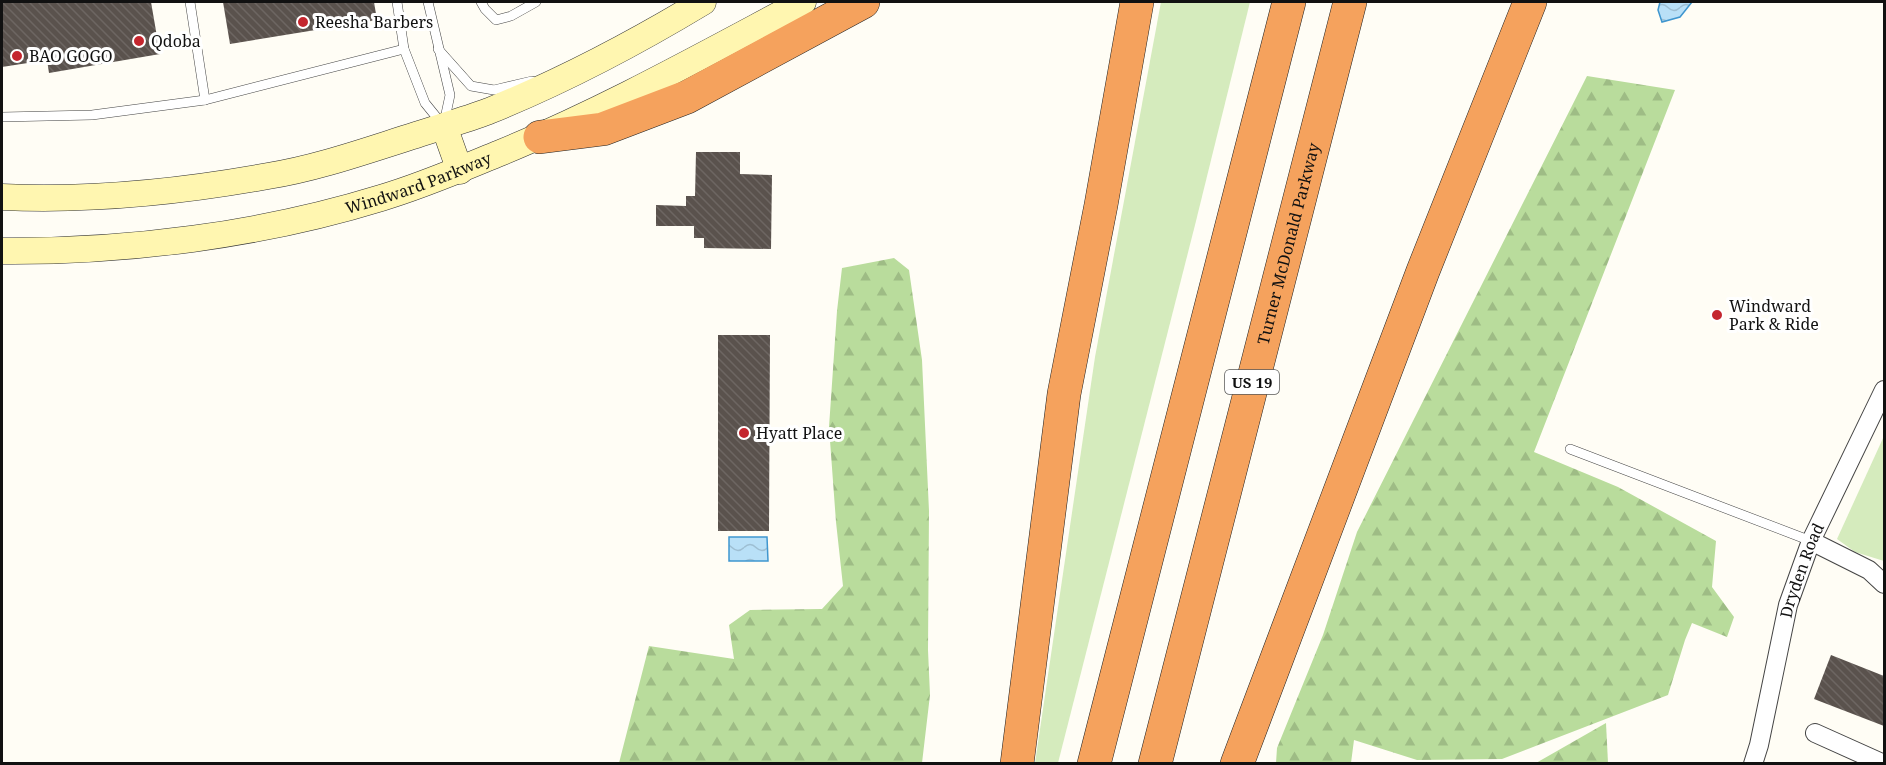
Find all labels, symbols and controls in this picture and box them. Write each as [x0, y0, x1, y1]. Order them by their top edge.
place label: Reesha Barbers [315, 11, 433, 33]
marker: Reesha Barbers [296, 15, 310, 29]
place label: Qdoba [151, 30, 201, 52]
marker: Qdoba [132, 34, 146, 48]
place label: BAO GOGO [29, 45, 113, 67]
marker: BAO GOGO [10, 49, 24, 63]
street label: Turner McDonald Parkway [1252, 140, 1325, 347]
street label: Windward Parkway [343, 147, 495, 219]
place label: Windward Park & Ride [1729, 295, 1819, 335]
marker: Windward Park & Ride [1710, 308, 1724, 322]
road number: US 19 [1225, 370, 1279, 394]
place label: Hyatt Place [756, 422, 842, 444]
marker: Hyatt Place [737, 426, 751, 440]
street label: Dryden Road [1775, 519, 1829, 620]

